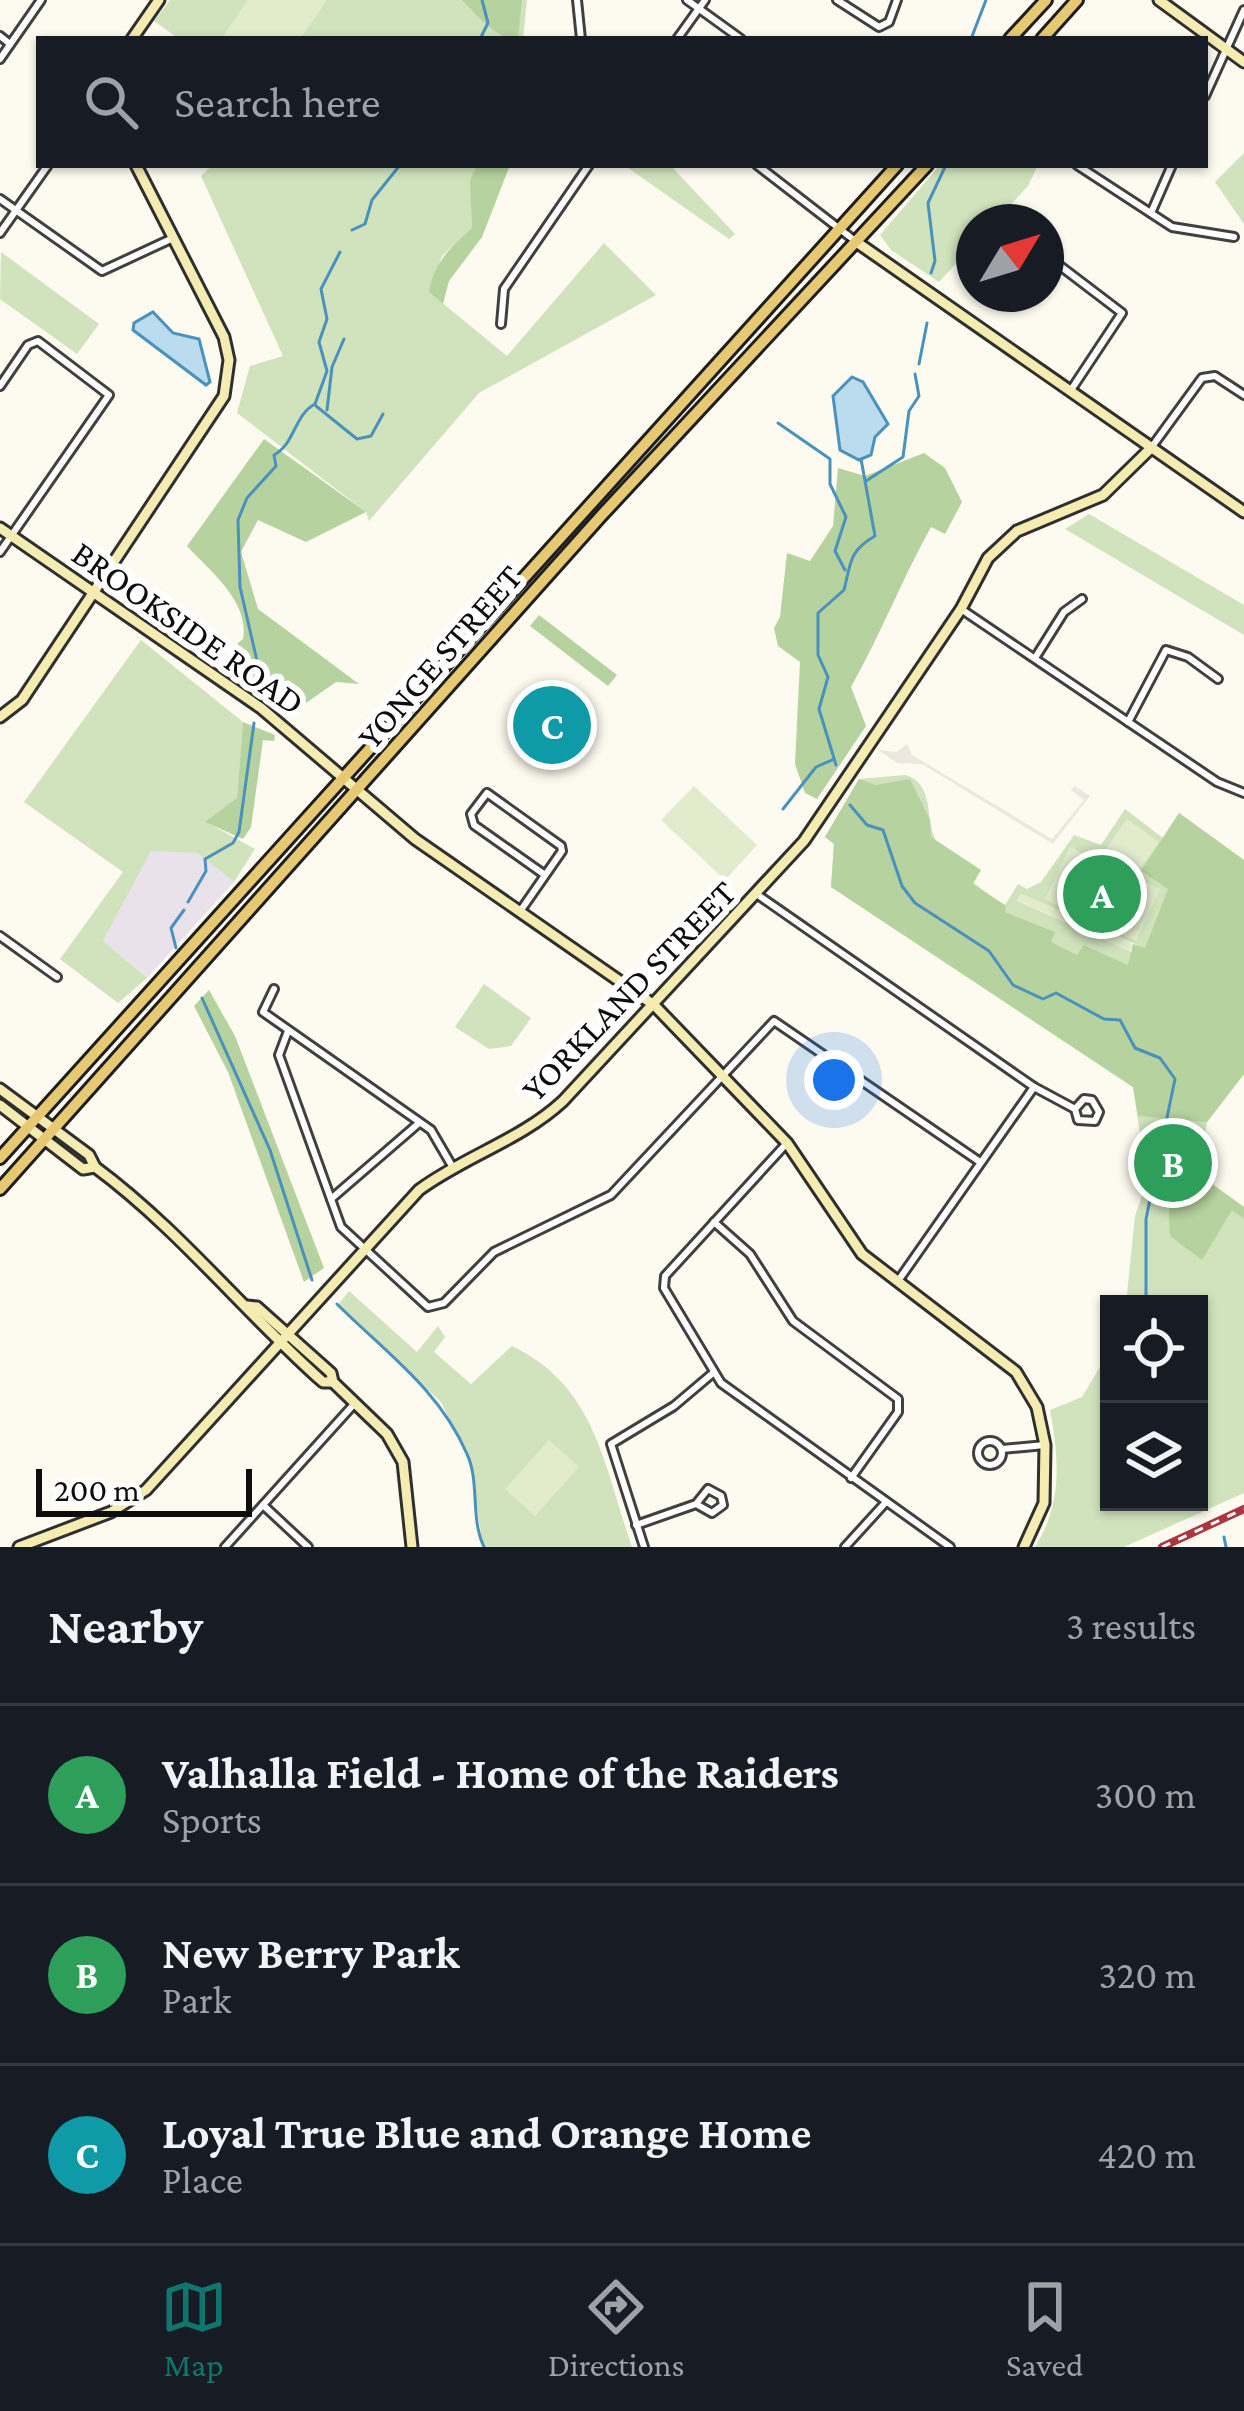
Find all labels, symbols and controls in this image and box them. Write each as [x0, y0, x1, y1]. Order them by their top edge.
search box [36, 36, 1208, 168]
icon: search [78, 69, 144, 135]
text: Search here [174, 77, 381, 127]
north arrow [956, 204, 1064, 312]
street label: BROOKSIDE ROAD [65, 533, 312, 723]
street label: YONGE STREET [349, 557, 530, 756]
pin: C [513, 680, 591, 770]
pin: A [1063, 849, 1141, 939]
street label: YORKLAND STREET [513, 872, 744, 1109]
your location [804, 1050, 864, 1110]
pin: B [1134, 1118, 1212, 1208]
map controls [1100, 1295, 1208, 1511]
button: locate [1100, 1295, 1208, 1403]
button: layers [1100, 1403, 1208, 1511]
scale bar [36, 1463, 252, 1516]
text: 200 m [54, 1471, 140, 1508]
text: Nearby [48, 1597, 203, 1654]
text: 3 results [1066, 1604, 1196, 1647]
text: Valhalla Field - Home of the Raiders [162, 1748, 839, 1798]
text: A [75, 1773, 99, 1816]
text: 300 m [1095, 1773, 1196, 1816]
text: Sports [162, 1798, 262, 1841]
text: New Berry Park [162, 1928, 460, 1978]
text: B [76, 1953, 98, 1996]
text: 320 m [1098, 1953, 1196, 1996]
text: Park [162, 1978, 231, 2021]
text: Loyal True Blue and Orange Home [162, 2108, 811, 2158]
text: C [75, 2133, 99, 2176]
text: 420 m [1097, 2133, 1196, 2176]
text: Place [162, 2158, 243, 2201]
tab: Map [161, 2274, 227, 2383]
tab: Directions [548, 2274, 685, 2383]
tab: Saved [1006, 2274, 1083, 2383]

